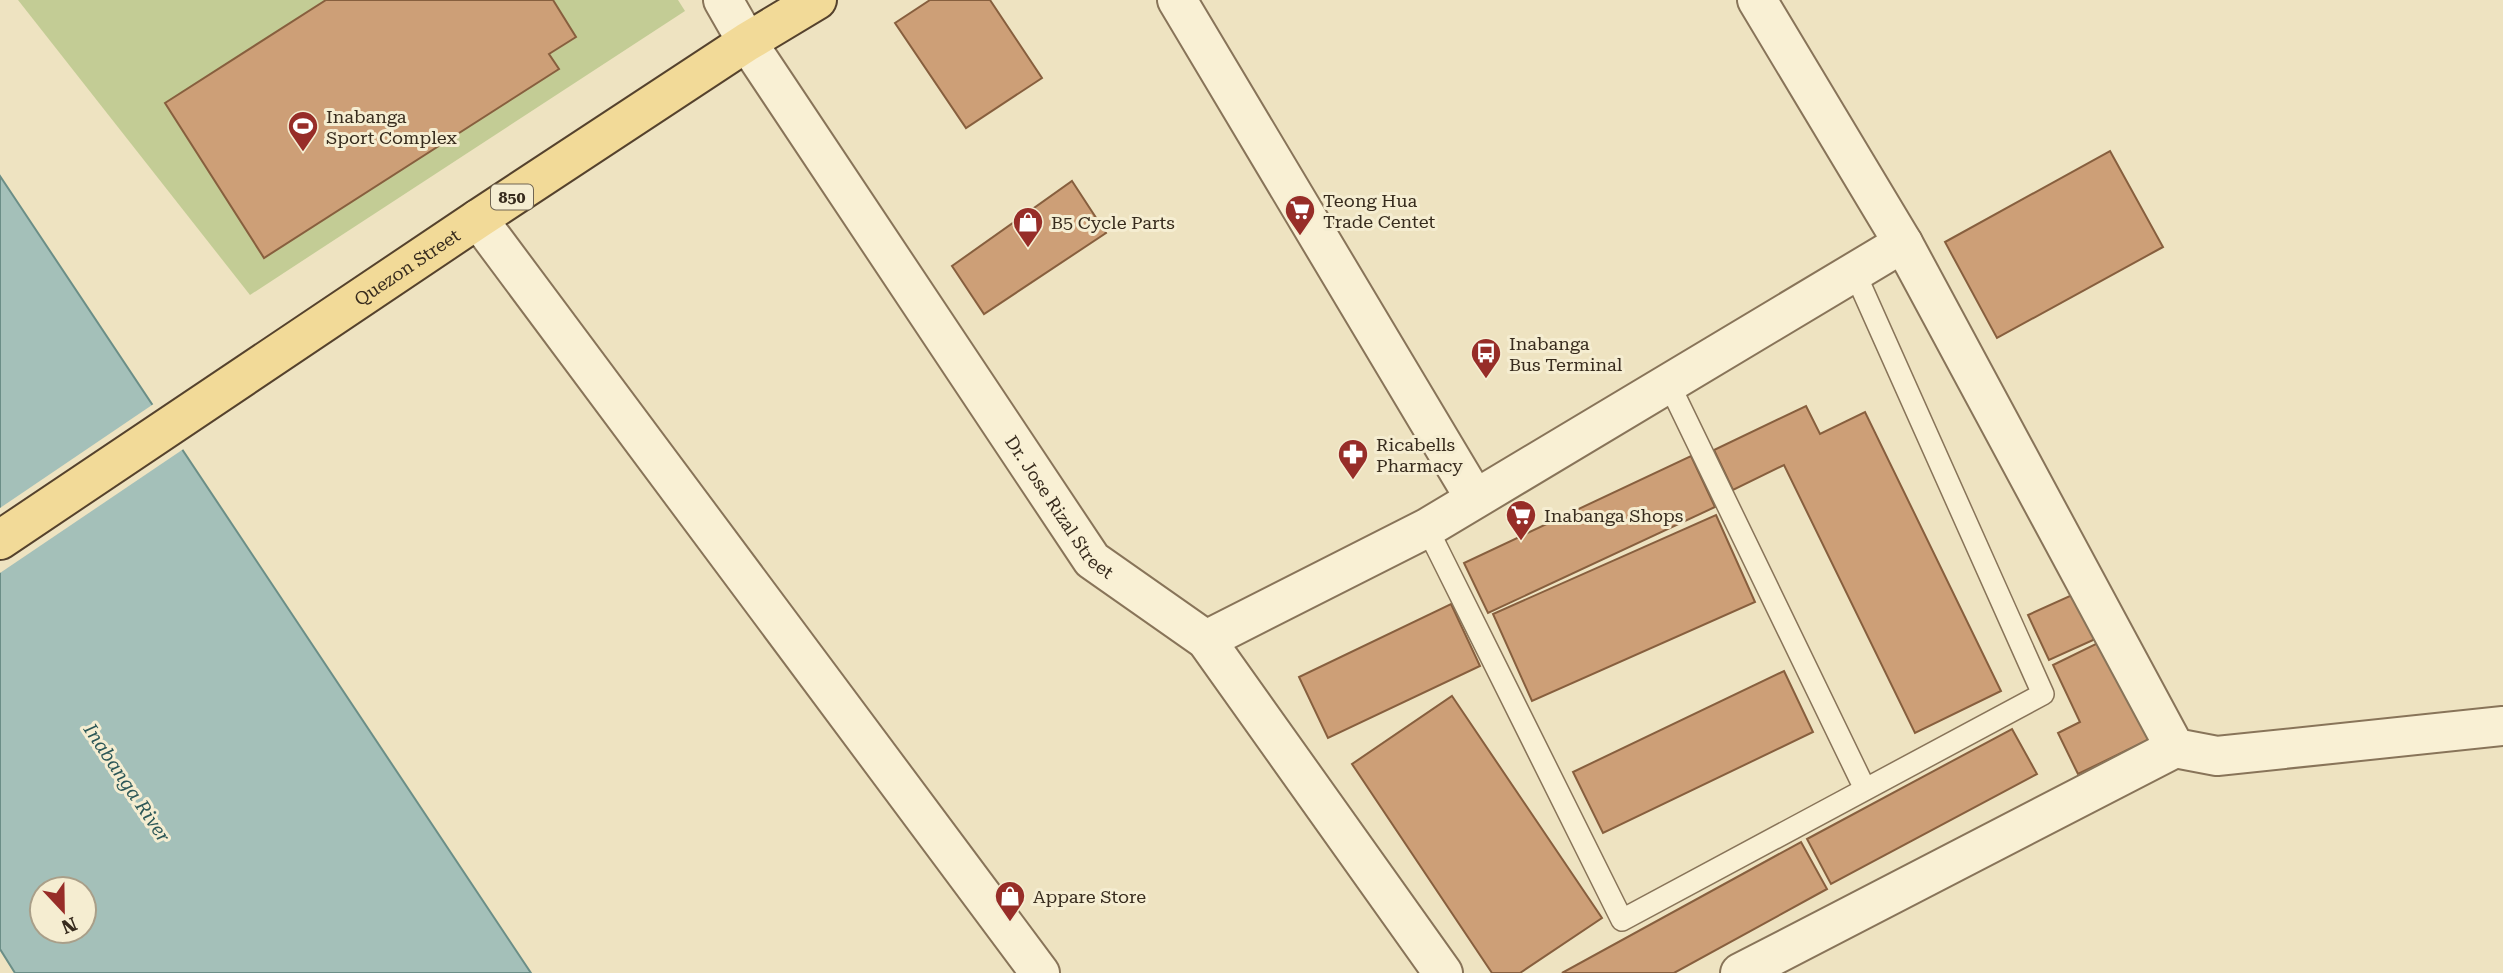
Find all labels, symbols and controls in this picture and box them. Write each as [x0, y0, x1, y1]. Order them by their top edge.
place label: Inabanga Sport Complex [326, 106, 457, 148]
sports icon: Inabanga Sport Complex [286, 109, 320, 153]
road number: 850 [491, 184, 533, 210]
place label: Teong Hua Trade Centet [1323, 190, 1436, 232]
supermarket icon: Teong Hua Trade Centet [1283, 193, 1317, 237]
shop icon: B5 Cycle Parts [1011, 205, 1045, 249]
place label: B5 Cycle Parts [1051, 212, 1175, 233]
street label: Quezon Street [350, 224, 464, 310]
place label: Inabanga Bus Terminal [1509, 333, 1623, 375]
bus stop icon: Inabanga Bus Terminal [1469, 336, 1503, 380]
street label: Dr. Jose Rizal Street [1001, 431, 1118, 583]
place label: Ricabells Pharmacy [1376, 434, 1463, 476]
pharmacy icon: Ricabells Pharmacy [1336, 437, 1370, 481]
supermarket icon: Inabanga Shops [1504, 498, 1538, 542]
place label: Inabanga Shops [1544, 505, 1683, 526]
water label: Inabanga River [78, 718, 175, 847]
north arrow [28, 875, 98, 945]
shop icon: Appare Store [993, 879, 1027, 923]
place label: Appare Store [1033, 886, 1146, 907]
text: N [58, 912, 80, 939]

